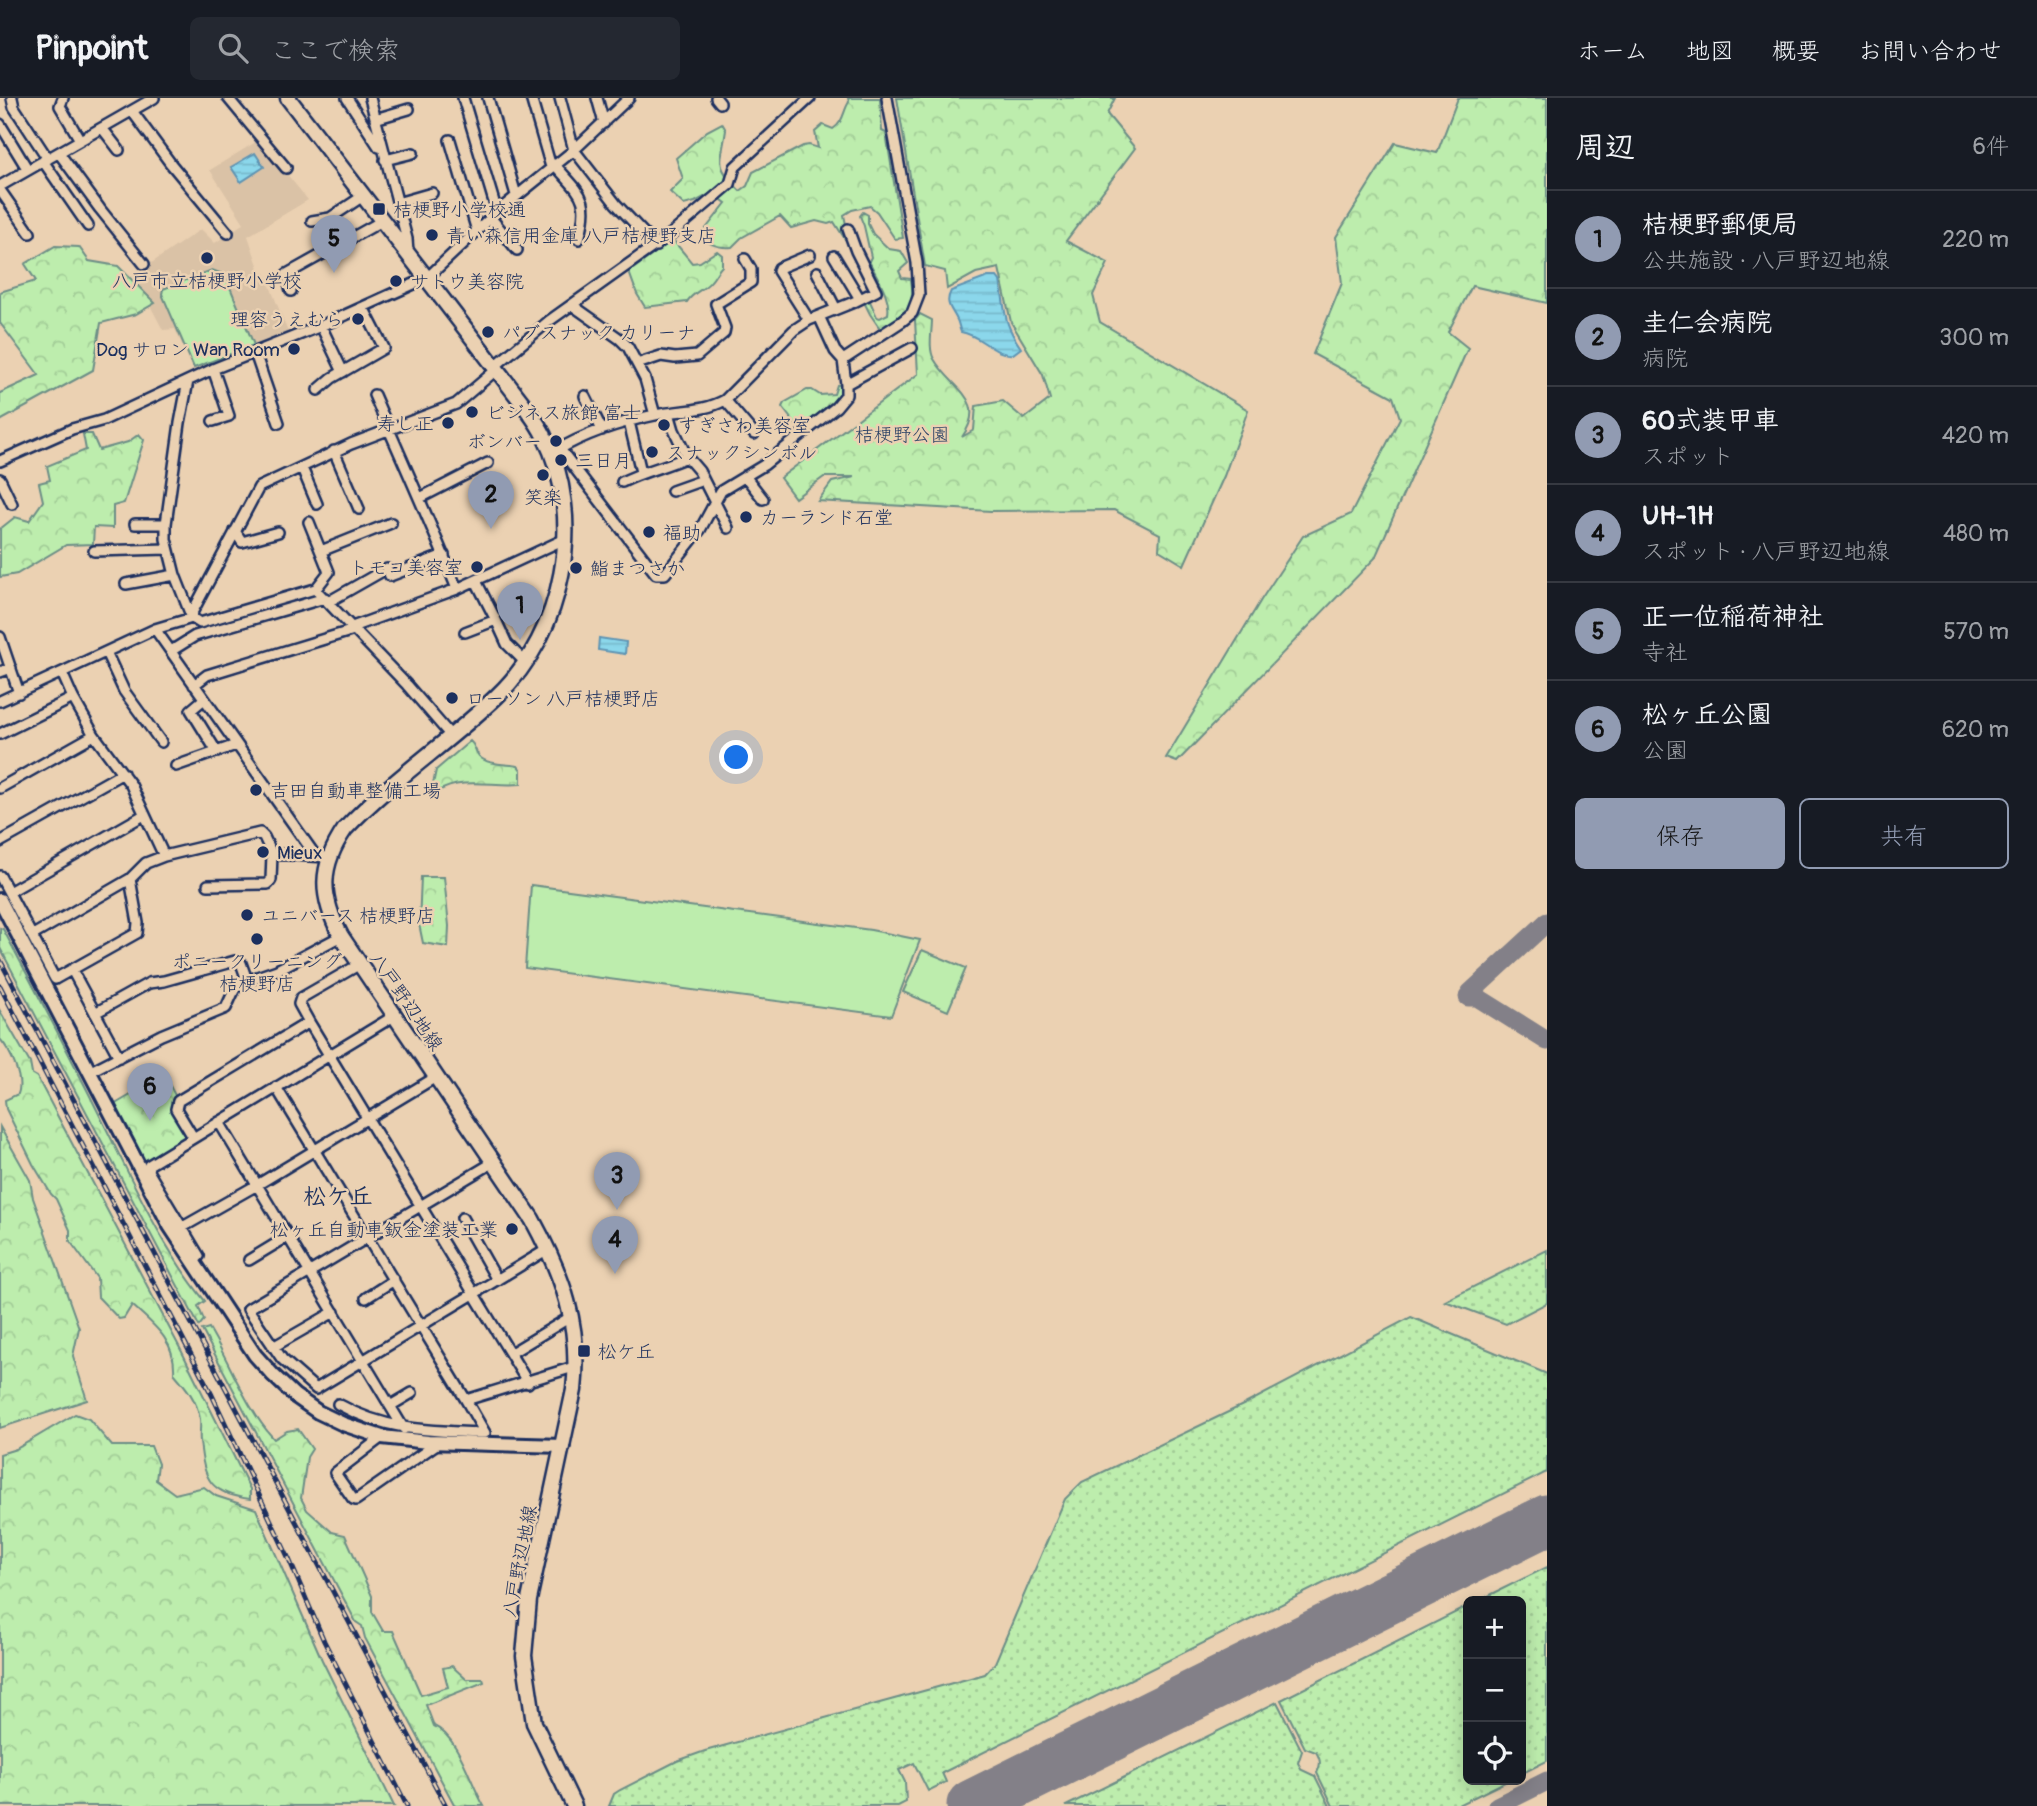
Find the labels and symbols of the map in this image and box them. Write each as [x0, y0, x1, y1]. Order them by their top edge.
place label: 桔梗野小学校通 [393, 198, 526, 222]
marker: 桔梗野小学校通 [371, 201, 387, 217]
pin: 5 [311, 215, 357, 273]
place label: 青い森信用金庫 八戸桔梗野支店 [446, 224, 716, 248]
marker: 青い森信用金庫 八戸桔梗野支店 [424, 227, 440, 243]
marker: 八戸市立桔梗野小学校 [199, 250, 215, 266]
place label: 八戸市立桔梗野小学校 [112, 269, 302, 293]
place label: サトウ美容院 [410, 270, 524, 294]
marker: サトウ美容院 [388, 273, 404, 289]
place label: 理容うえむら [230, 308, 344, 332]
marker: 理容うえむら [350, 311, 366, 327]
place label: パブスナック カリーナ [502, 321, 695, 345]
marker: パブスナック カリーナ [480, 324, 496, 340]
place label: Dog サロン Wan Room [96, 338, 280, 362]
marker: Dog サロン Wan Room [286, 341, 302, 357]
place label: ビジネス旅館 富士 [486, 401, 641, 425]
marker: ビジネス旅館 富士 [464, 404, 480, 420]
place label: 寿し正 [377, 412, 434, 436]
place label: すぎさわ美容室 [678, 414, 811, 438]
marker: 寿し正 [440, 415, 456, 431]
marker: すぎさわ美容室 [656, 417, 672, 433]
park label: 桔梗野公園 [854, 423, 950, 447]
place label: ボンバー [467, 430, 542, 454]
marker: ボンバー [548, 433, 564, 449]
place label: スナックシンボル [666, 441, 817, 465]
marker: スナックシンボル [644, 444, 660, 460]
place label: 三日月 [575, 449, 632, 473]
marker: 三日月 [553, 452, 569, 468]
marker: 笑楽 [535, 467, 551, 483]
pin: 2 [468, 471, 514, 529]
place label: 笑楽 [524, 486, 562, 510]
place label: カーランド石堂 [760, 506, 893, 530]
marker: カーランド石堂 [738, 509, 754, 525]
place label: 福助 [663, 521, 701, 545]
marker: 福助 [641, 524, 657, 540]
place label: トモコ美容室 [349, 556, 463, 580]
place label: 鮨まつさか [590, 557, 685, 581]
marker: トモコ美容室 [469, 559, 485, 575]
marker: 鮨まつさか [568, 560, 584, 576]
pin: 1 [497, 582, 543, 640]
place label: ローソン 八戸桔梗野店 [466, 687, 660, 711]
marker: ローソン 八戸桔梗野店 [444, 690, 460, 706]
your location [719, 740, 753, 774]
place label: 吉田自動車整備工場 [270, 779, 441, 803]
marker: 吉田自動車整備工場 [248, 782, 264, 798]
place label: Mieux [277, 841, 323, 865]
marker: Mieux [255, 844, 271, 860]
place label: ユニバース 桔梗野店 [261, 904, 435, 928]
marker: ユニバース 桔梗野店 [239, 907, 255, 923]
marker: ポニークリーニング 桔梗野店 [249, 931, 265, 947]
street label: 八戸野辺地線 [364, 948, 448, 1056]
place label: ポニークリーニング 桔梗野店 [172, 950, 342, 996]
pin: 6 [127, 1063, 173, 1121]
pin: 3 [594, 1152, 640, 1210]
district label: 松ケ丘 [304, 1182, 373, 1211]
pin: 4 [592, 1216, 638, 1274]
place label: 松ヶ丘自動車鈑金塗装工業 [270, 1218, 498, 1242]
marker: 松ヶ丘自動車鈑金塗装工業 [504, 1221, 520, 1237]
place label: 松ケ丘 [598, 1340, 655, 1364]
marker: 松ケ丘 [576, 1343, 592, 1359]
street label: 八戸野辺地線 [497, 1503, 543, 1619]

